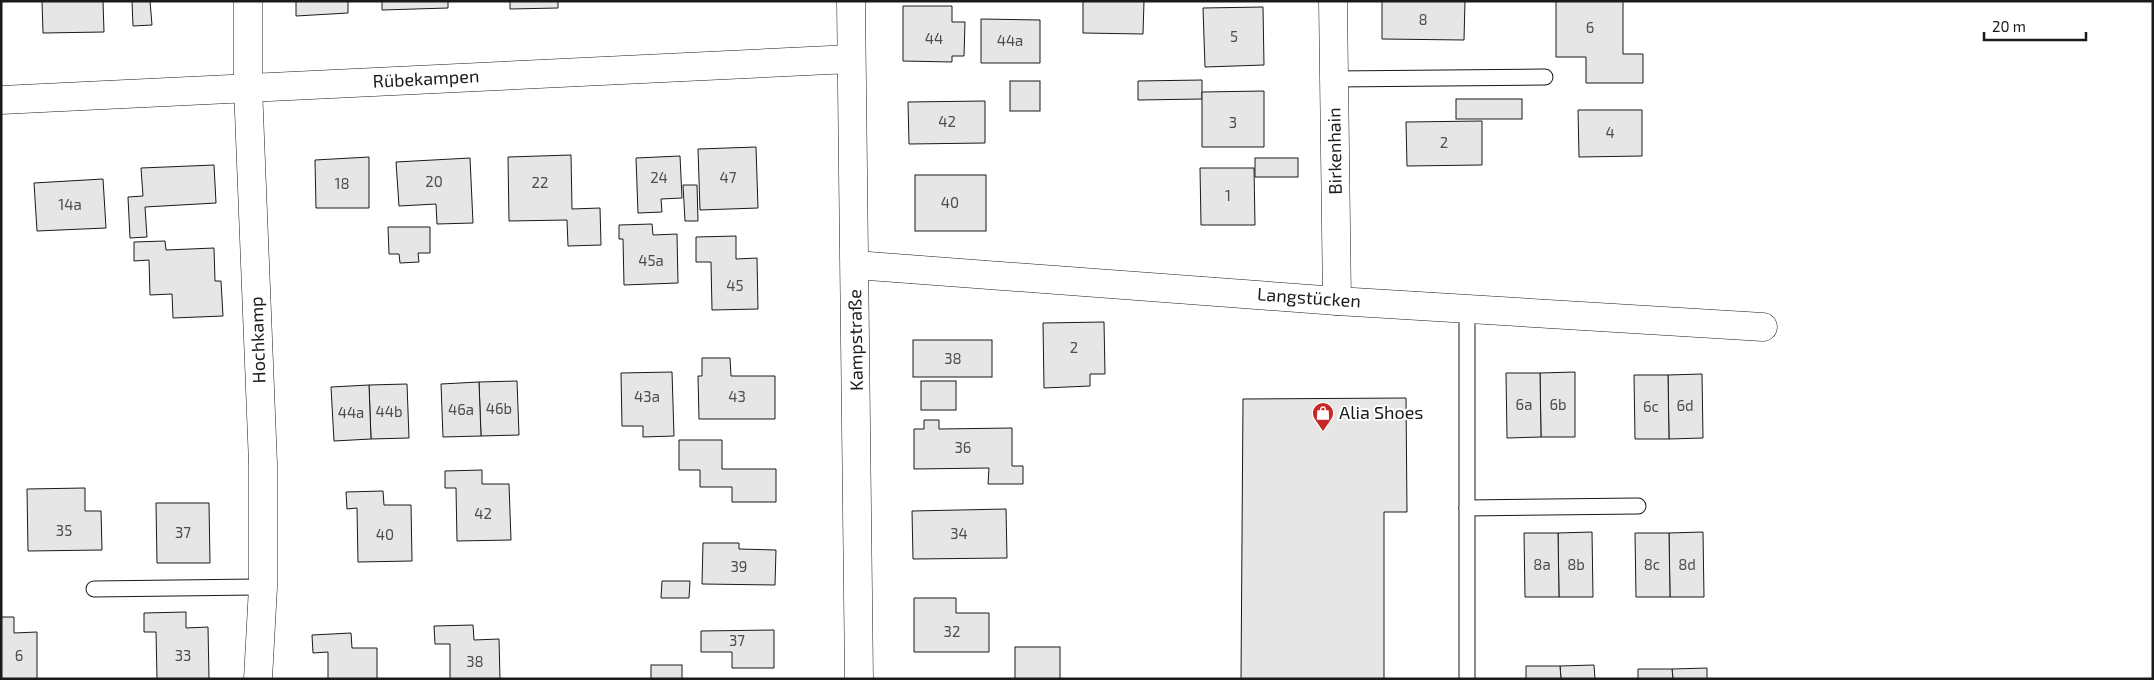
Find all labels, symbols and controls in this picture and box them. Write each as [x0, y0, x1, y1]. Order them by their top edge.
house number: 8 [1418, 10, 1428, 28]
scale bar [1984, 10, 2086, 42]
text: 20 m [1992, 17, 2026, 35]
house number: 6 [1586, 18, 1594, 36]
house number: 5 [1230, 27, 1238, 45]
house number: 44 [925, 29, 943, 47]
house number: 44a [997, 31, 1023, 49]
street label: Rübekampen [372, 64, 480, 92]
street label: Birkenhain [1322, 107, 1346, 195]
house number: 42 [938, 112, 956, 130]
house number: 3 [1229, 113, 1237, 131]
house number: 4 [1605, 123, 1615, 141]
house number: 2 [1440, 133, 1448, 151]
house number: 24 [650, 168, 668, 186]
house number: 47 [720, 168, 737, 186]
house number: 20 [425, 172, 443, 190]
house number: 22 [532, 173, 548, 191]
house number: 18 [334, 174, 350, 192]
house number: 1 [1225, 186, 1231, 204]
house number: 40 [941, 193, 959, 211]
house number: 14a [58, 195, 82, 213]
house number: 45a [638, 251, 664, 269]
house number: 45 [726, 276, 744, 294]
street label: Langstücken [1257, 282, 1362, 312]
street label: Kampstraße [843, 289, 867, 391]
street label: Hochkamp [244, 296, 270, 384]
house number: 2 [1070, 338, 1078, 356]
house number: 38 [944, 349, 962, 367]
house number: 43a [634, 387, 660, 405]
house number: 43 [728, 387, 746, 405]
house number: 6a [1516, 395, 1532, 413]
house number: 6b [1549, 395, 1567, 413]
house number: 6d [1676, 396, 1694, 414]
house number: 6c [1643, 397, 1659, 415]
house number: 46b [486, 399, 512, 417]
house number: 46a [448, 400, 474, 418]
shop icon: Alia Shoes [1311, 401, 1335, 432]
place label: Alia Shoes [1339, 401, 1424, 423]
house number: 44b [375, 402, 403, 420]
house number: 44a [338, 403, 364, 421]
house number: 36 [955, 438, 971, 456]
house number: 42 [474, 504, 492, 522]
house number: 35 [56, 521, 72, 539]
house number: 37 [175, 523, 191, 541]
house number: 34 [950, 524, 968, 542]
house number: 40 [376, 525, 394, 543]
house number: 8a [1533, 555, 1551, 573]
house number: 8b [1567, 555, 1585, 573]
house number: 8c [1644, 555, 1660, 573]
house number: 8d [1678, 555, 1696, 573]
house number: 39 [731, 557, 747, 575]
house number: 32 [944, 622, 960, 640]
house number: 37 [729, 631, 745, 649]
house number: 6 [15, 646, 23, 664]
house number: 33 [175, 646, 191, 664]
house number: 38 [466, 652, 484, 670]

